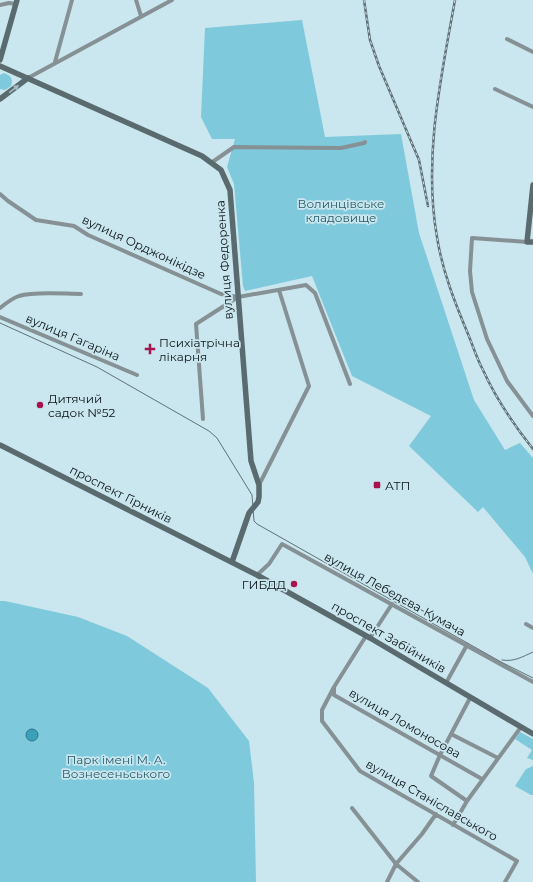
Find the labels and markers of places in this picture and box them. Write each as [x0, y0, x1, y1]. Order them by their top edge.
place label: Психіатрічна лікарня [159, 335, 240, 364]
marker: Психіатрічна лікарня [144, 343, 156, 355]
place label: Дитячий садок №52 [48, 391, 115, 420]
marker: Дитячий садок №52 [35, 400, 45, 410]
place label: АТП [385, 478, 410, 493]
marker: АТП [372, 480, 382, 490]
place label: ГИБДД [242, 577, 286, 592]
marker: ГИБДД [289, 579, 299, 589]

